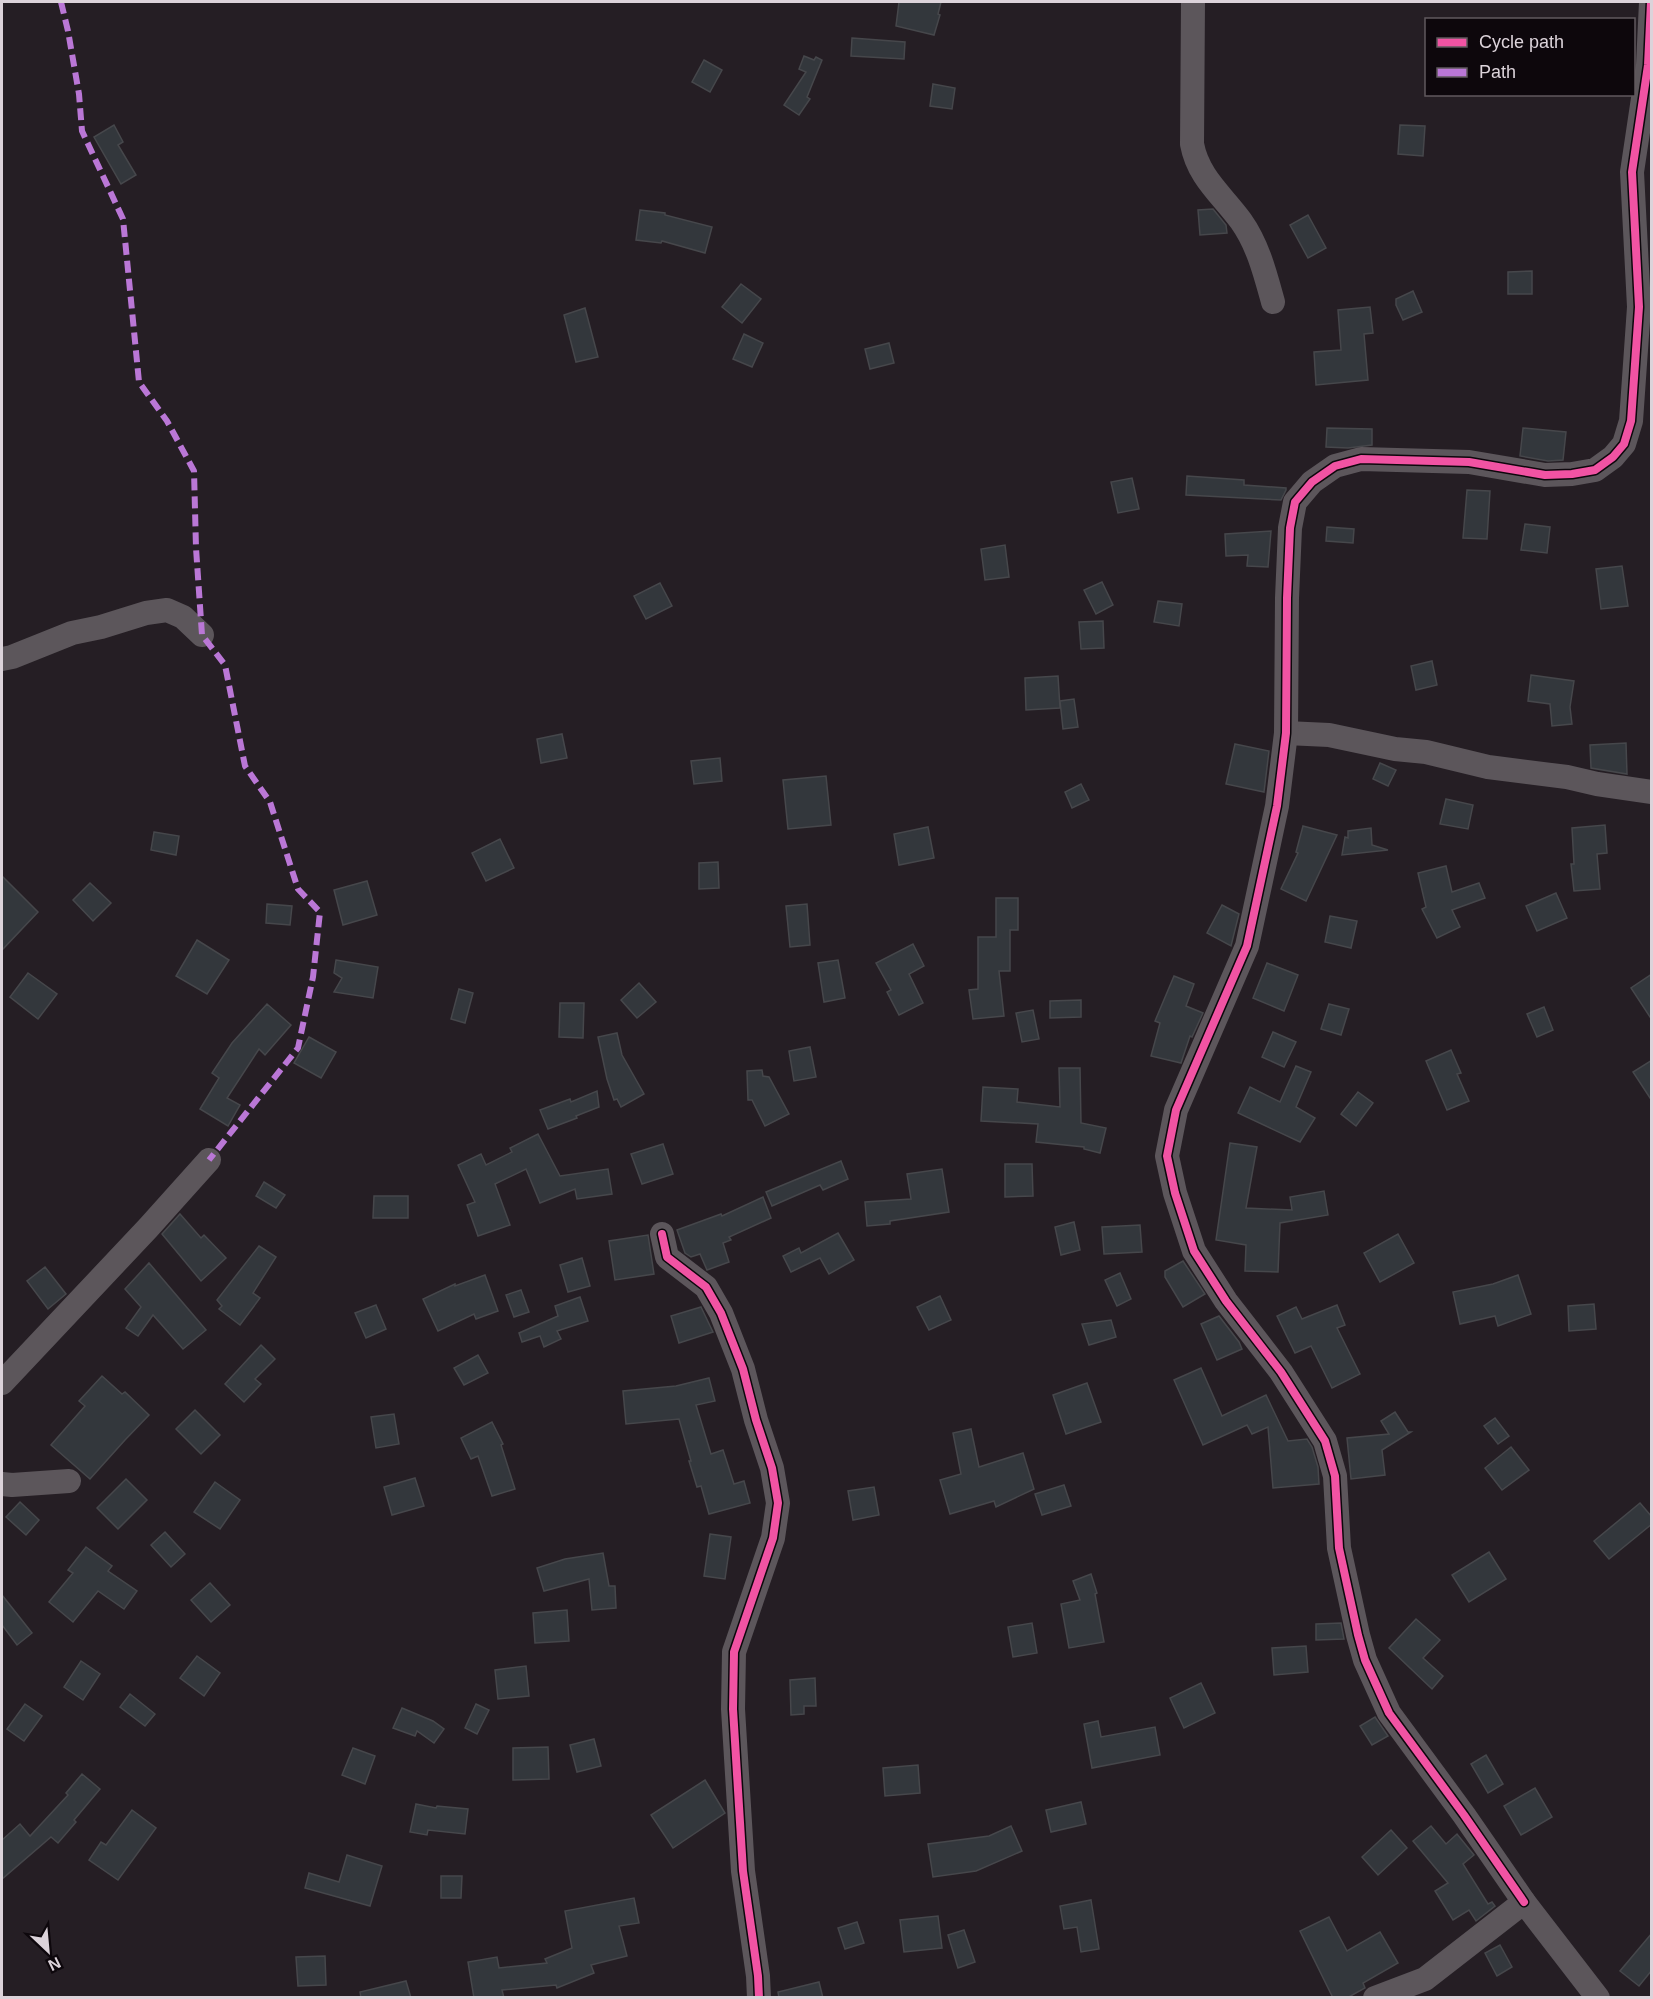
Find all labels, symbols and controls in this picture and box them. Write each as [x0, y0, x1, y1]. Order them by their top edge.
legend [1425, 18, 1635, 96]
text: Cycle path [1479, 32, 1564, 52]
text: Path [1479, 62, 1516, 82]
north arrow [18, 1921, 78, 1981]
text: N [45, 1954, 63, 1974]

